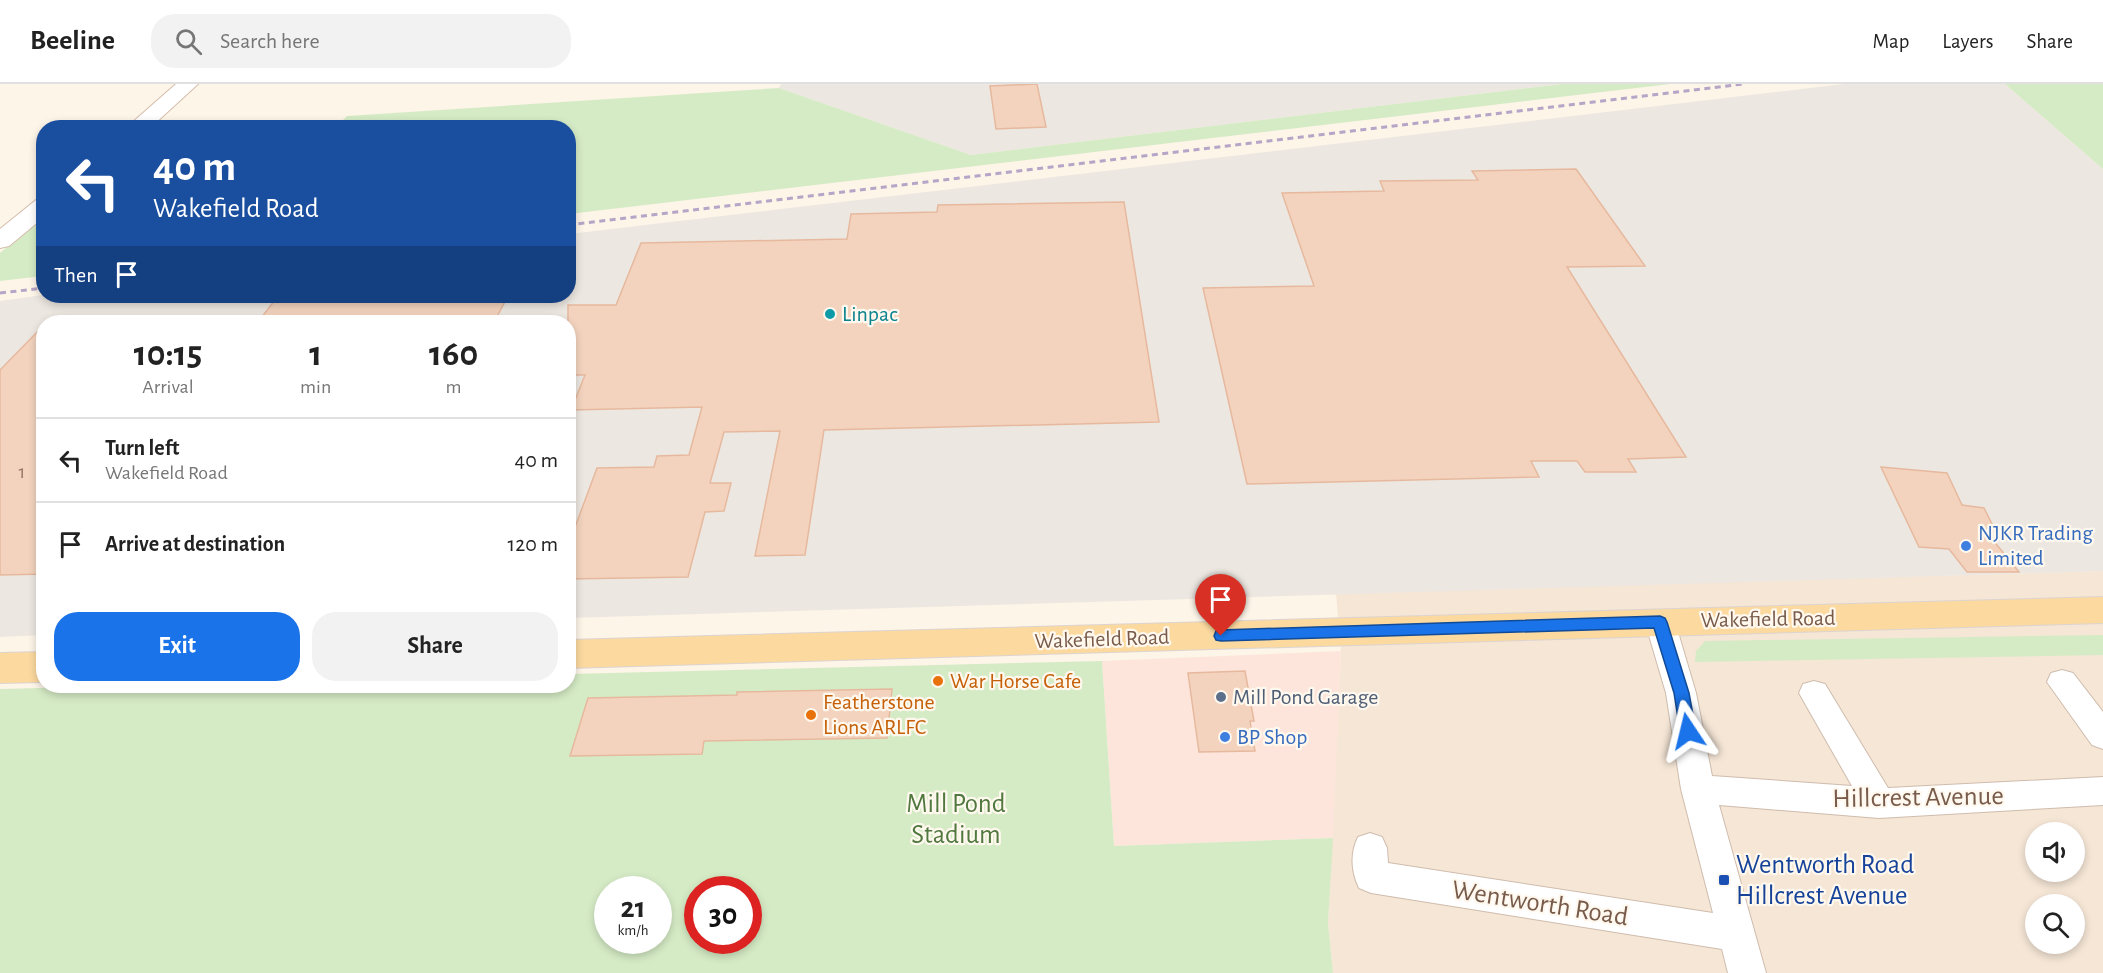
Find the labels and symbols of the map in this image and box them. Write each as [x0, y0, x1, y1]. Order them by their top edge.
place label: Linpac [842, 303, 898, 325]
marker: Linpac [823, 307, 837, 321]
house number: 1 [19, 462, 25, 482]
place label: NJKR Trading Limited [1978, 522, 2093, 569]
marker: NJKR Trading Limited [1959, 539, 1973, 553]
pin [1195, 574, 1246, 636]
street label: Wakefield Road [1700, 607, 1836, 631]
street label: Wakefield Road [1034, 626, 1170, 652]
place label: War Horse Cafe [950, 670, 1081, 692]
marker: War Horse Cafe [931, 674, 945, 688]
place label: Mill Pond Garage [1233, 686, 1379, 708]
marker: Mill Pond Garage [1214, 690, 1228, 704]
place label: Featherstone Lions ARLFC [823, 691, 935, 738]
position arrow [1656, 699, 1720, 763]
marker: Featherstone Lions ARLFC [804, 708, 818, 722]
place label: BP Shop [1237, 726, 1308, 748]
marker: BP Shop [1218, 730, 1232, 744]
street label: Hillcrest Avenue [1832, 782, 2004, 812]
park label: Mill Pond Stadium [906, 790, 1006, 848]
place label: Wentworth Road Hillcrest Avenue [1736, 851, 1914, 909]
marker: Wentworth Road Hillcrest Avenue [1717, 873, 1731, 887]
speed limit sign: 30 [684, 876, 762, 954]
street label: Wentworth Road [1450, 876, 1630, 930]

